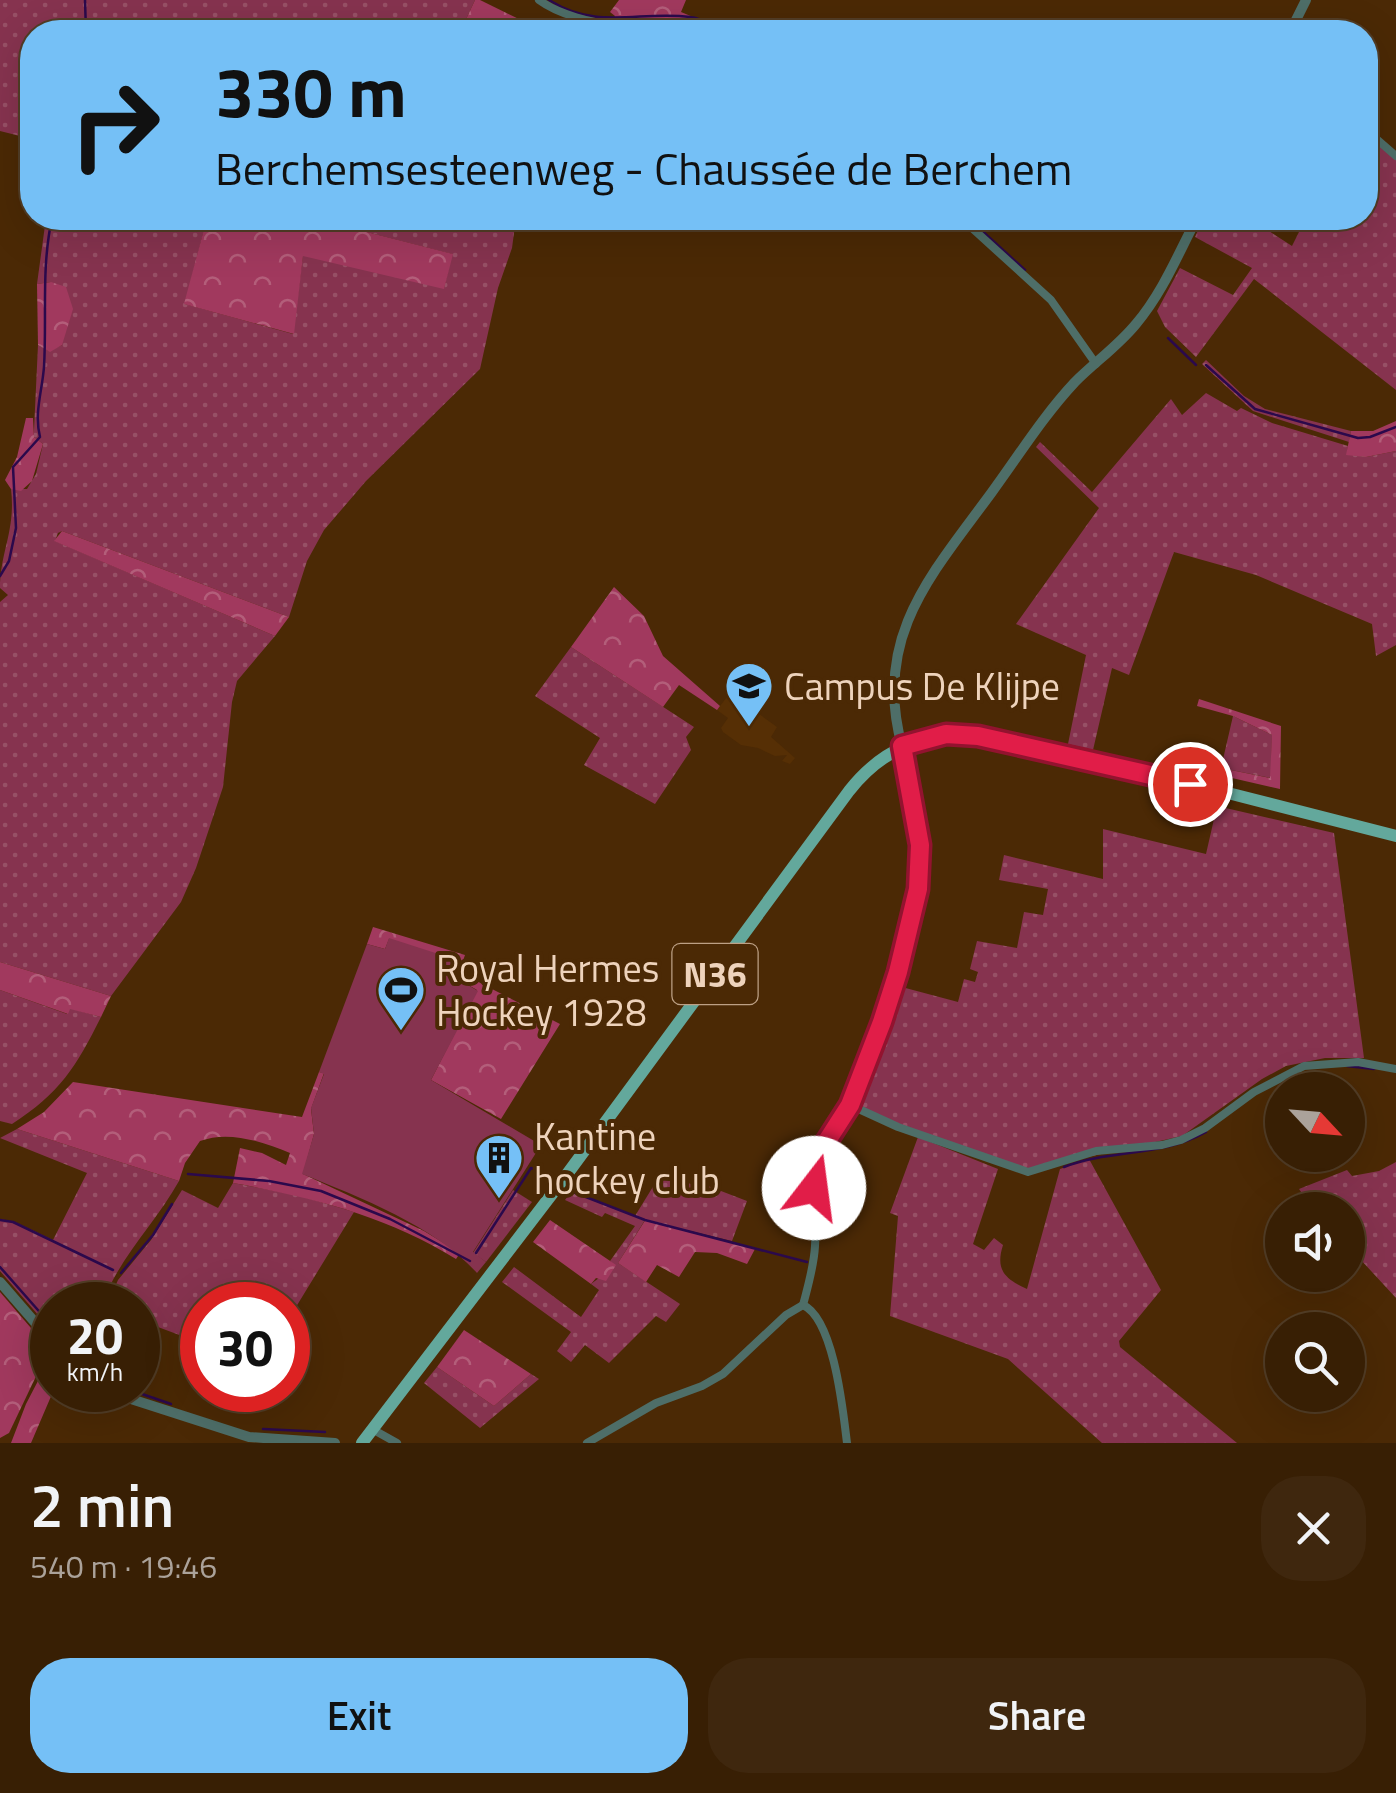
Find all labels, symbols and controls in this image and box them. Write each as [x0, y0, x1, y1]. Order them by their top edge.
text: 330 m [215, 38, 407, 144]
icon: right [50, 60, 180, 190]
text: Berchemsesteenweg - Chaussée de Berchem [215, 134, 1072, 202]
place label: Campus De Klijpe [784, 657, 1060, 715]
school or university icon: Campus De Klijpe [723, 660, 775, 728]
pin [1148, 742, 1233, 827]
icon: arrive [1163, 757, 1218, 812]
place label: Royal Hermes Hockey 1928 [436, 939, 659, 1041]
road number: N36 [672, 944, 758, 1004]
sports icon: Royal Hermes Hockey 1928 [375, 964, 427, 1032]
north arrow [1265, 1072, 1365, 1172]
map controls [1265, 1072, 1365, 1412]
place label: Kantine hockey club [534, 1107, 720, 1209]
building icon: Kantine hockey club [473, 1132, 525, 1200]
position arrow [762, 1136, 866, 1240]
button: sound [1265, 1192, 1365, 1292]
speed limit sign: 30 [180, 1282, 310, 1412]
text: 20 [67, 1297, 123, 1373]
button: search [1265, 1312, 1365, 1412]
text: km/h [67, 1353, 123, 1391]
text: 2 min [30, 1459, 174, 1550]
button: close [1261, 1476, 1366, 1581]
text: 540 m · 19:46 [30, 1542, 217, 1590]
button: Exit [30, 1658, 688, 1773]
button: Share [708, 1658, 1366, 1773]

